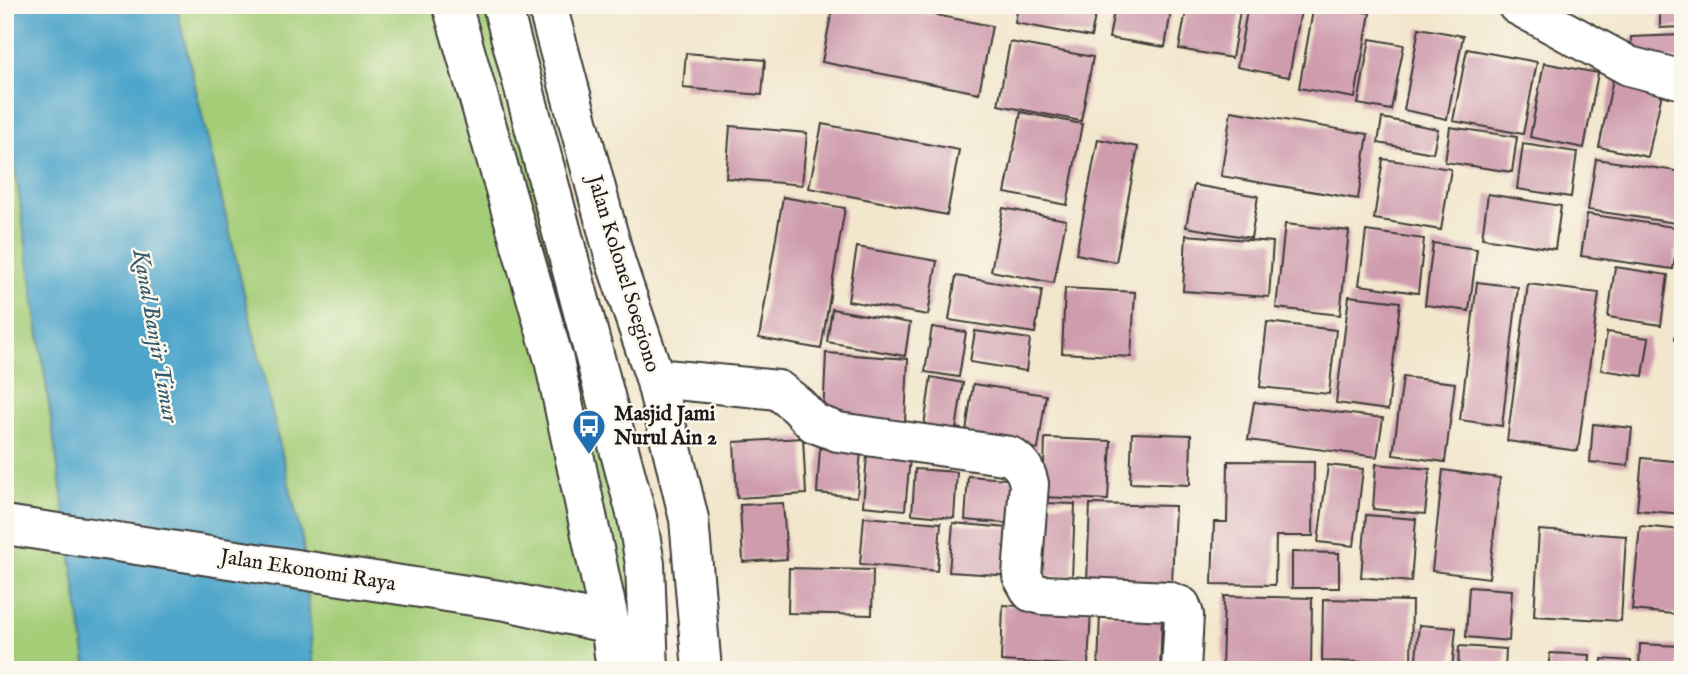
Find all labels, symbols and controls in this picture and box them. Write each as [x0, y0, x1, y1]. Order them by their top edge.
street label: Jalan Kolonel Soegiono [580, 170, 666, 376]
water label: Kanal Banjir Timur [125, 246, 185, 426]
place label: Masjid Jami Nurul Ain 2 [613, 401, 717, 452]
bus stop icon: Masjid Jami Nurul Ain 2 [570, 407, 608, 456]
street label: Jalan Ekonomi Raya [216, 543, 399, 598]

